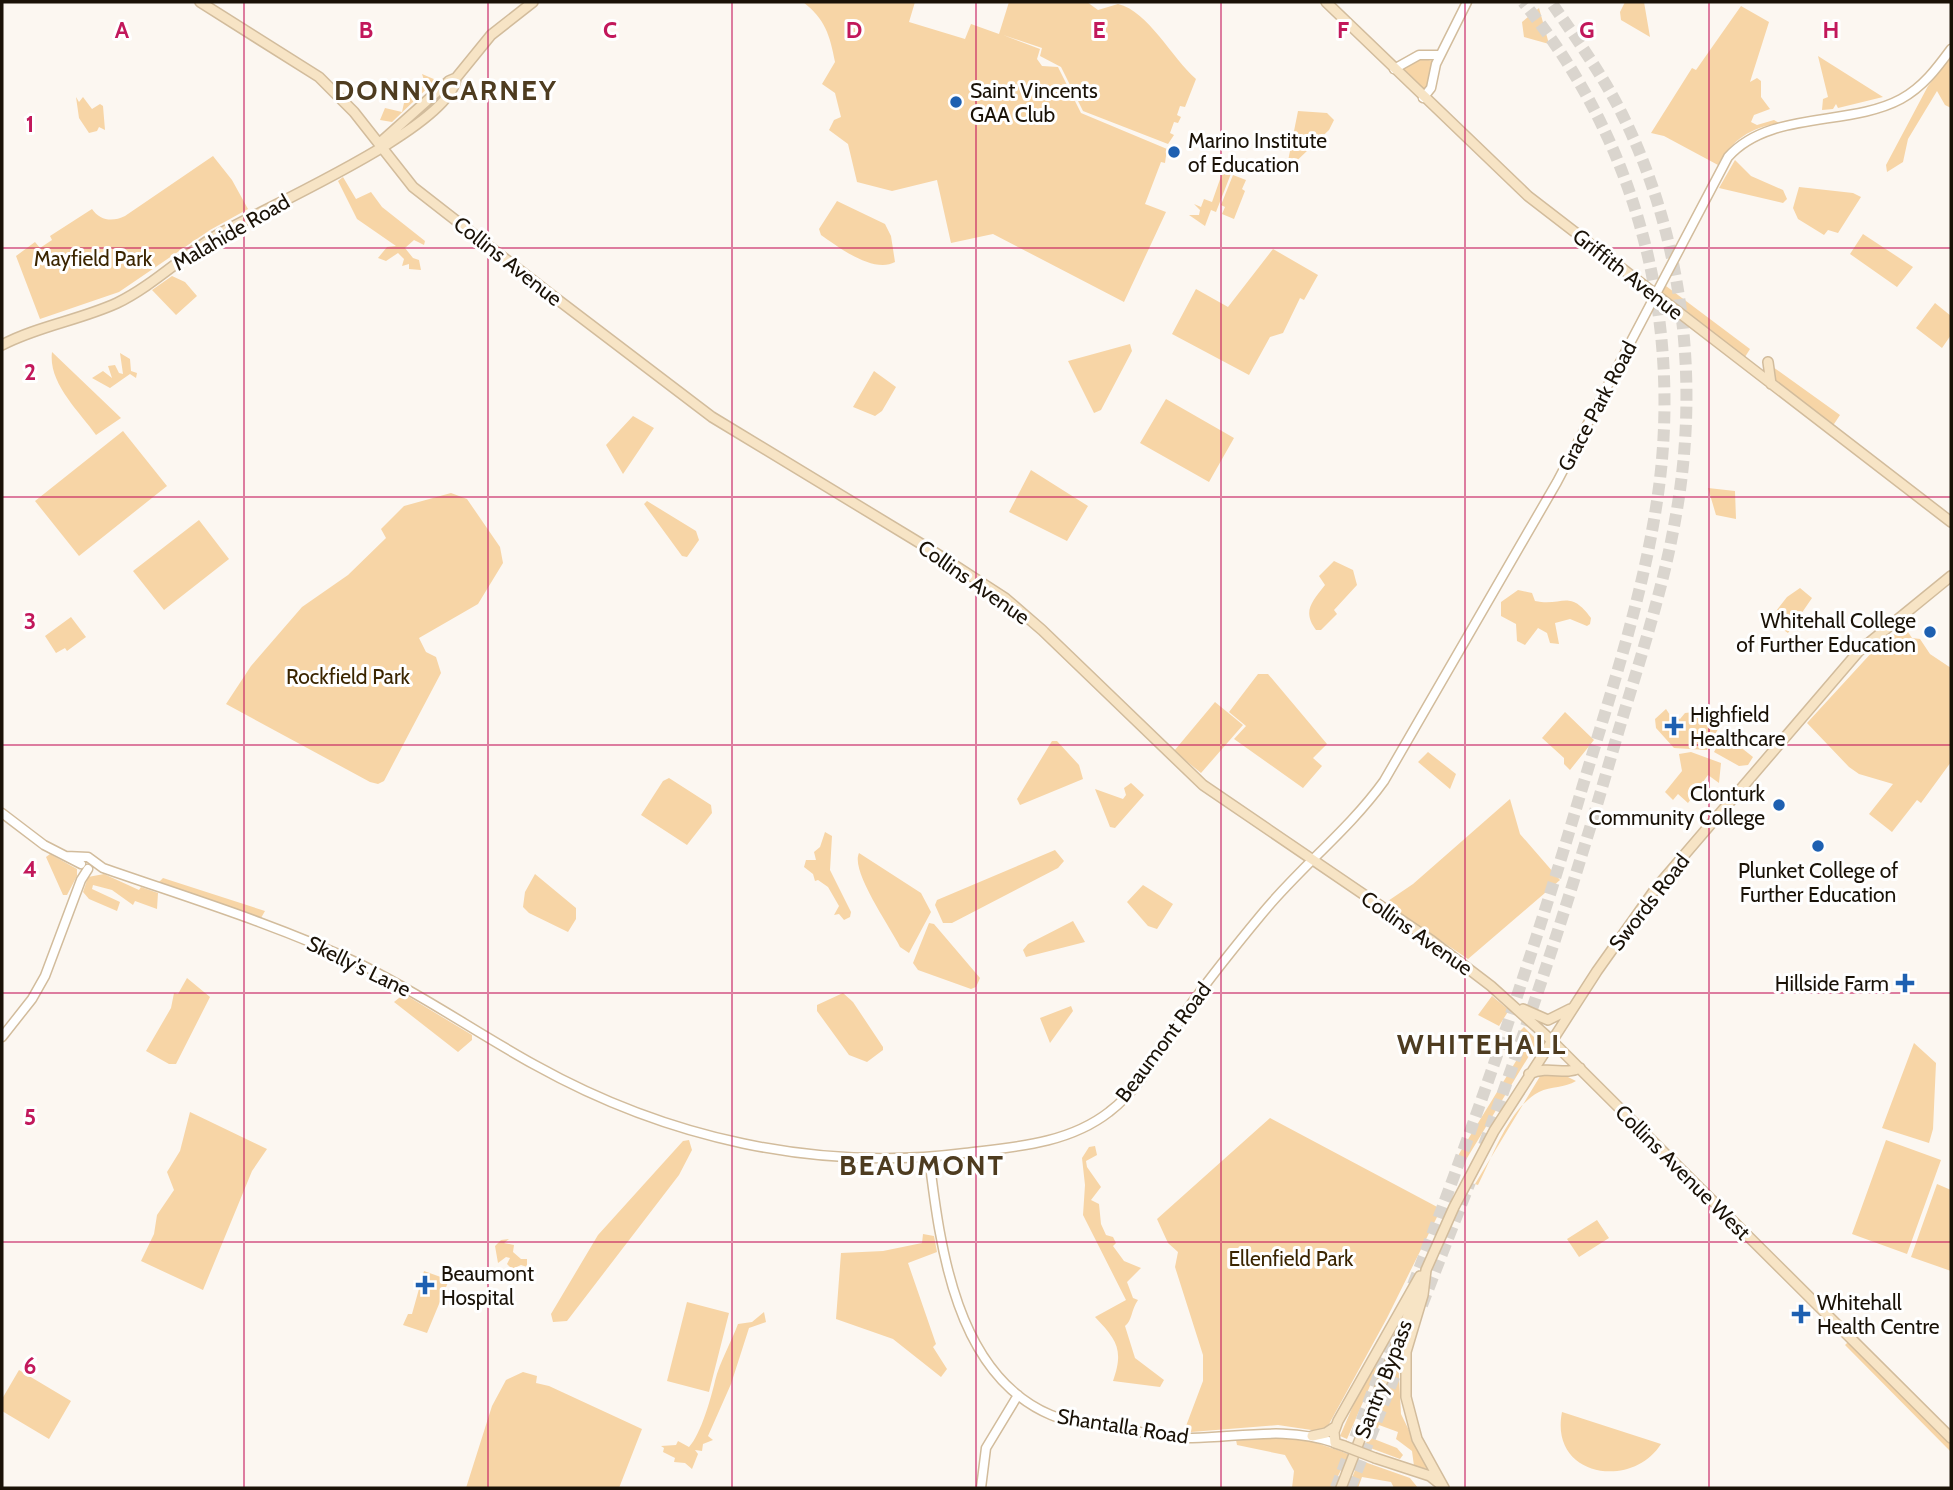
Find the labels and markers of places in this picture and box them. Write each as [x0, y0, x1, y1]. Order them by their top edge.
place label: Saint Vincents GAA Club [970, 78, 1098, 127]
marker: Saint Vincents GAA Club [948, 94, 964, 110]
place label: Marino Institute of Education [1188, 128, 1327, 177]
marker: Marino Institute of Education [1166, 144, 1182, 160]
place label: Whitehall College of Further Education [1736, 608, 1916, 657]
marker: Whitehall College of Further Education [1922, 624, 1938, 640]
place label: Highfield Healthcare [1690, 702, 1786, 751]
marker: Highfield Healthcare [1664, 716, 1684, 736]
place label: Clonturk Community College [1588, 781, 1766, 830]
marker: Clonturk Community College [1771, 797, 1787, 813]
marker: Plunket College of Further Education [1810, 838, 1826, 854]
place label: Plunket College of Further Education [1738, 858, 1898, 907]
place label: Hillside Farm [1775, 971, 1889, 996]
marker: Hillside Farm [1895, 973, 1915, 993]
place label: Beaumont Hospital [441, 1261, 534, 1310]
marker: Beaumont Hospital [415, 1275, 435, 1295]
place label: Whitehall Health Centre [1817, 1290, 1940, 1339]
marker: Whitehall Health Centre [1791, 1304, 1811, 1324]

